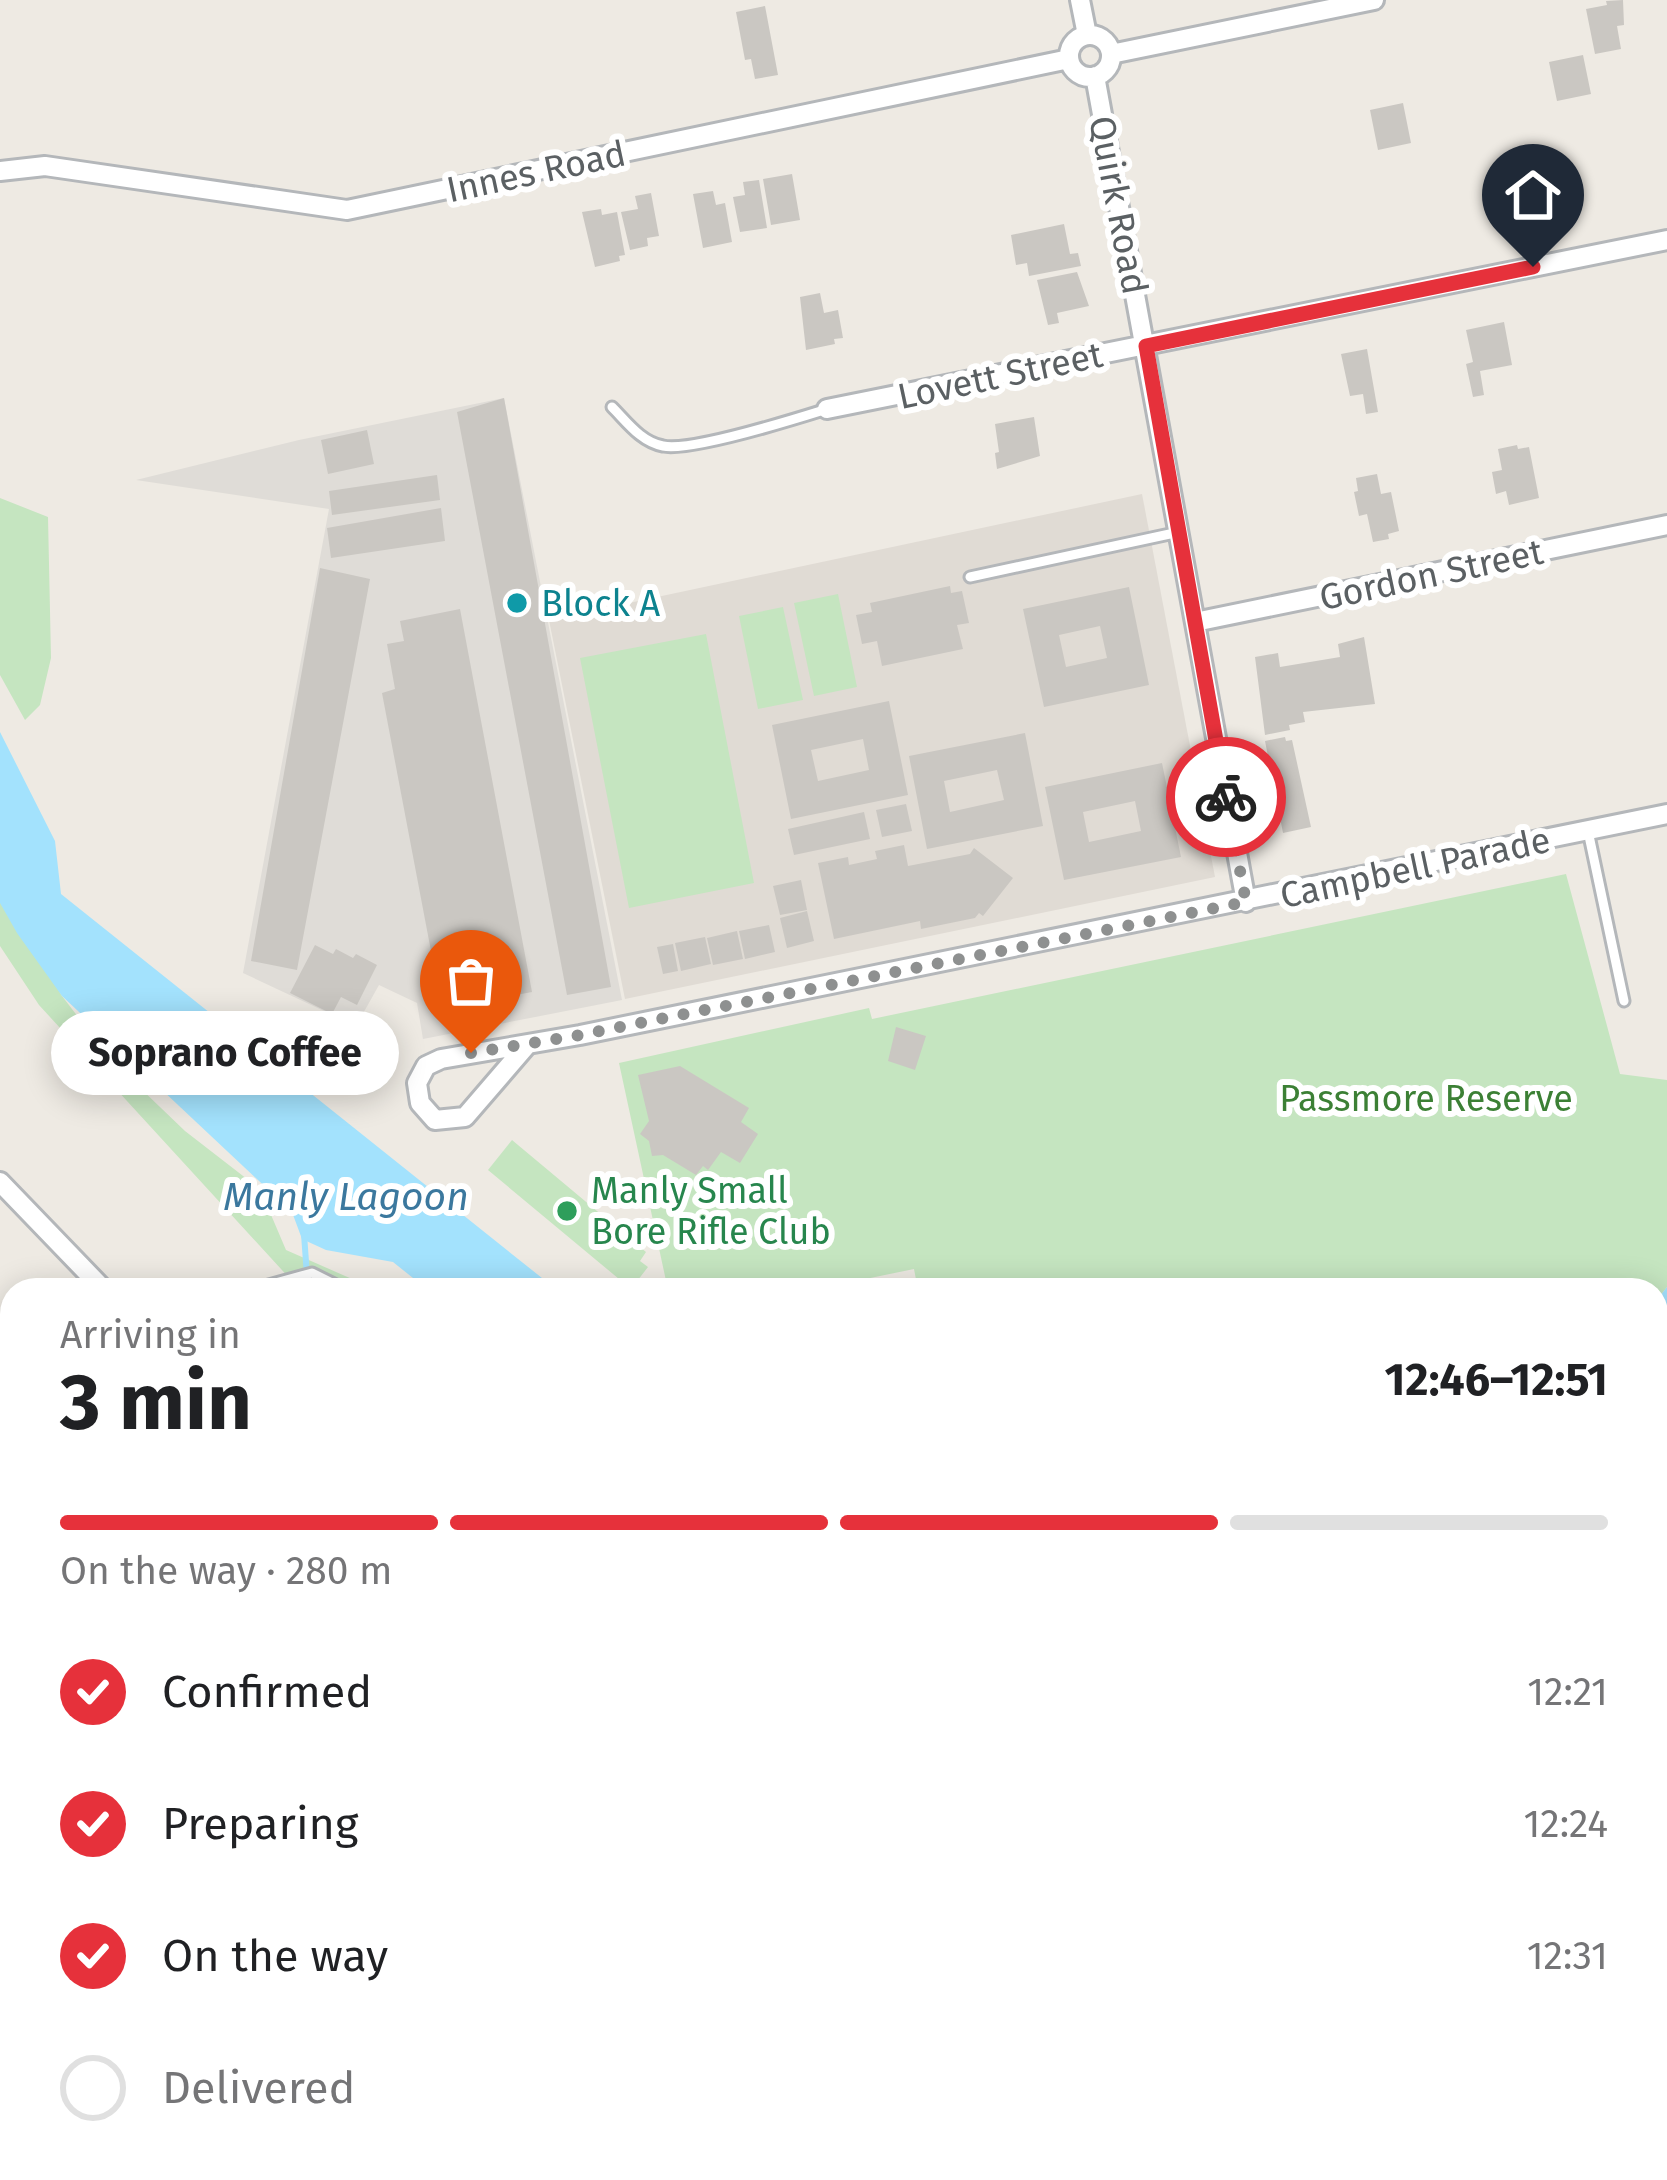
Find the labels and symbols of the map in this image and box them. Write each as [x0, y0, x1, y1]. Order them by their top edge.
street label: Quirk Road [1079, 112, 1157, 298]
street label: Innes Road [443, 132, 630, 212]
pin [1482, 144, 1584, 267]
street label: Lovett Street [894, 333, 1107, 419]
street label: Gordon Street [1315, 530, 1547, 620]
place label: Block A [541, 582, 660, 626]
marker: Block A [504, 590, 530, 616]
courier [1166, 737, 1286, 857]
street label: Campbell Parade [1276, 818, 1554, 918]
pin [420, 930, 522, 1053]
callout: Soprano Coffee [51, 1011, 399, 1095]
park label: Passmore Reserve [1279, 1077, 1573, 1121]
place label: Manly Small Bore Rifle Club [591, 1169, 831, 1254]
water label: Manly Lagoon [223, 1174, 469, 1220]
marker: Manly Small Bore Rifle Club [554, 1198, 580, 1224]

